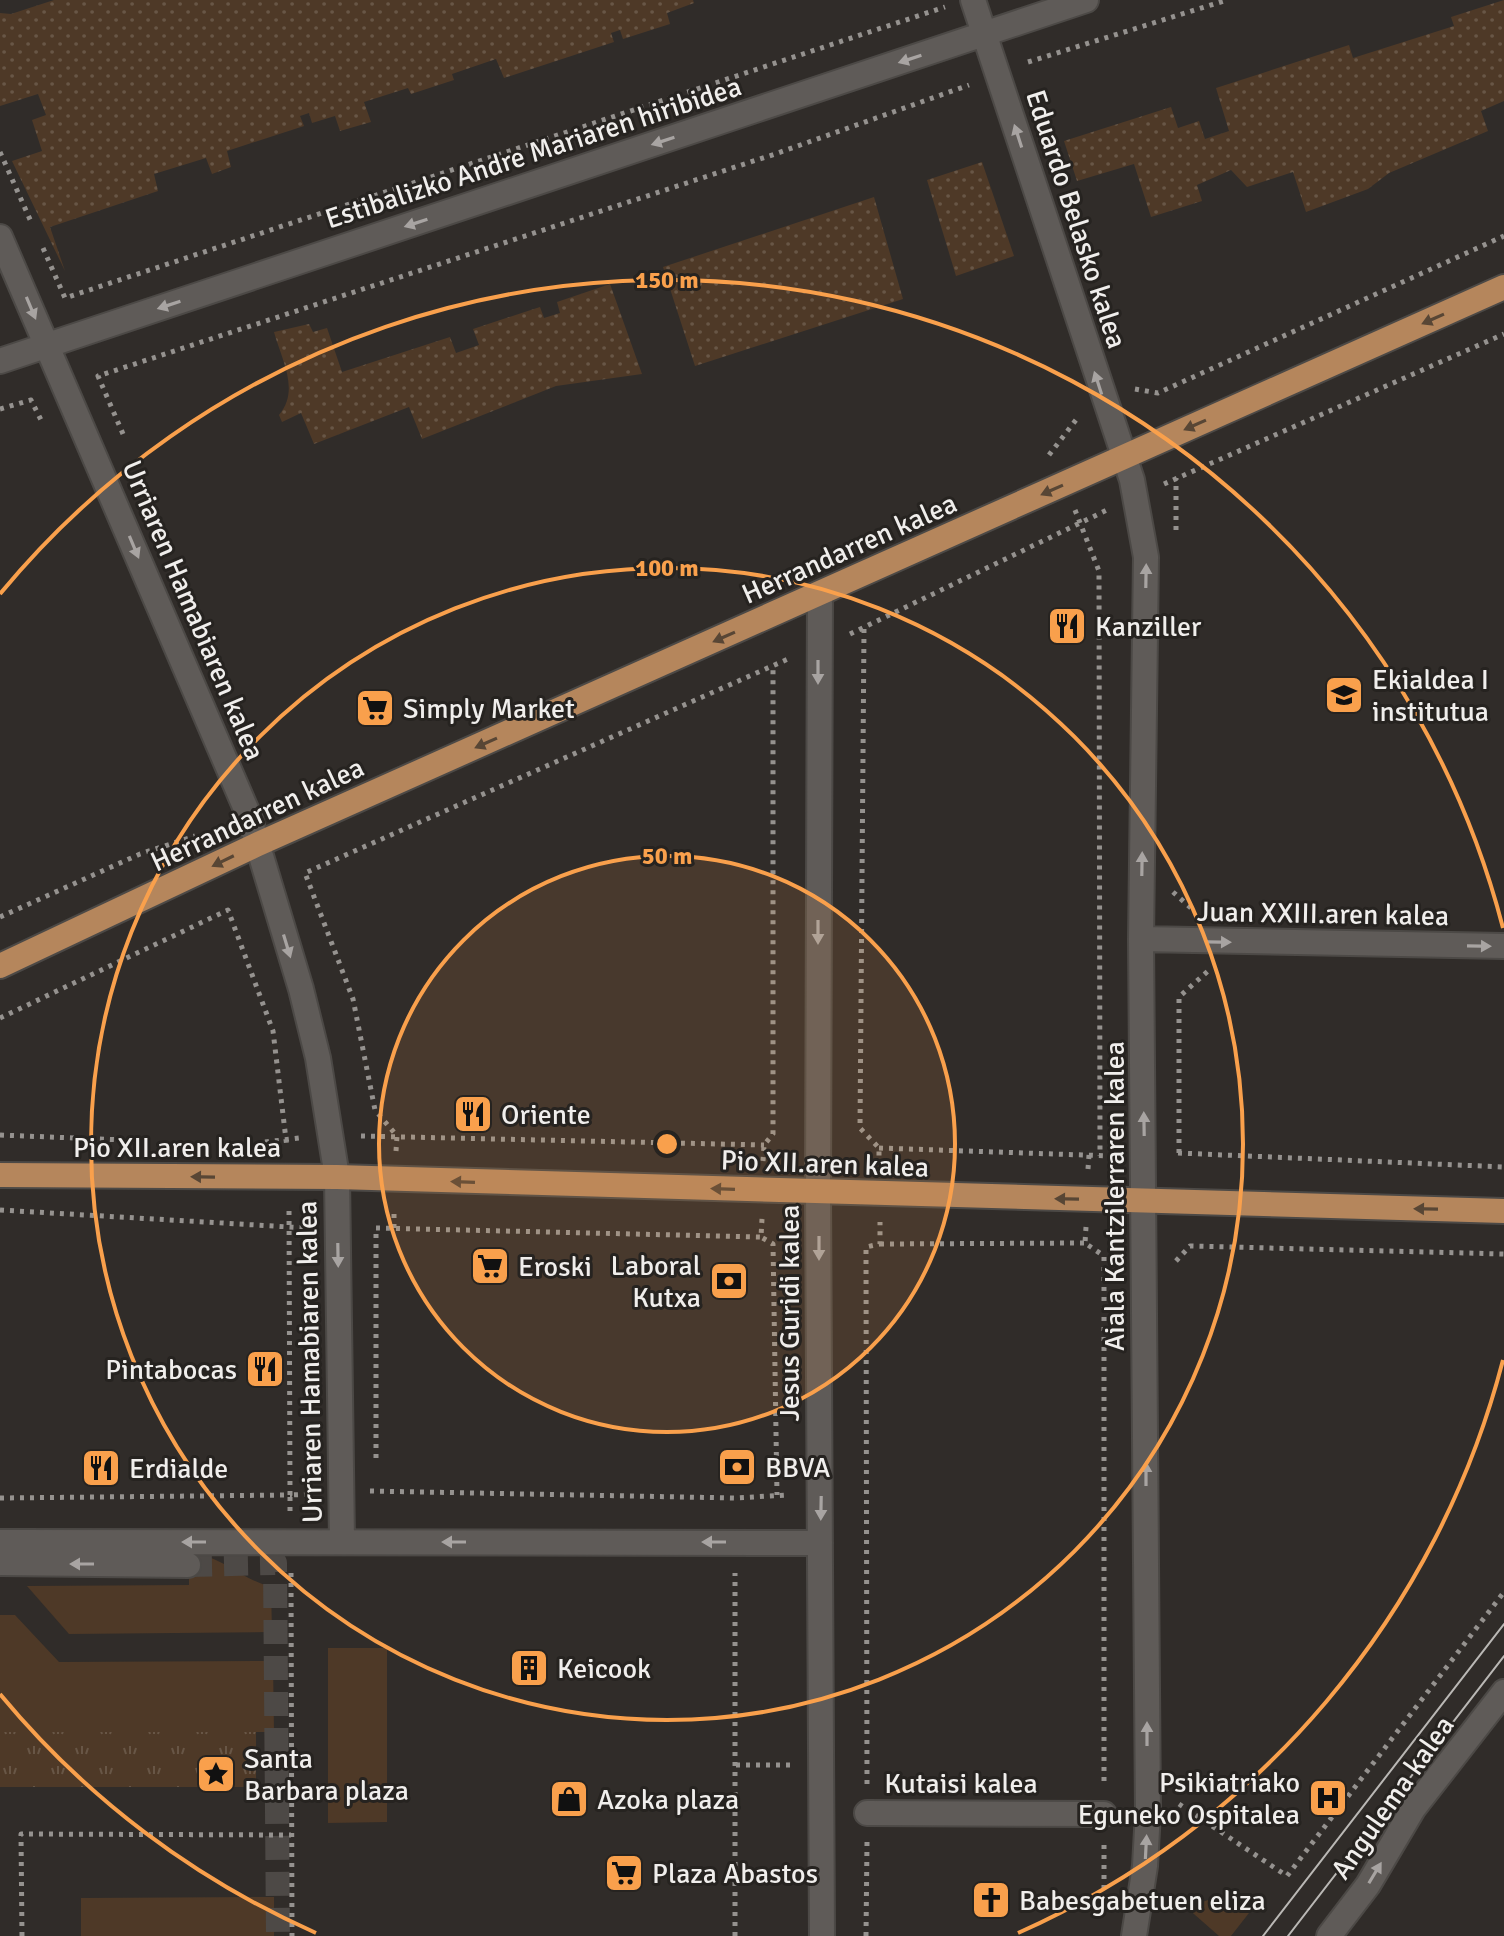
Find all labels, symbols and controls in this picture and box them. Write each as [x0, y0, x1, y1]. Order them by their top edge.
one-way arrow [897, 53, 921, 65]
street label: Estibalizko Andre Mariaren hiribidea [321, 70, 746, 236]
street label: Eduardo Belasko kalea [1018, 86, 1134, 353]
one-way arrow [1012, 124, 1024, 148]
one-way arrow [651, 135, 675, 148]
one-way arrow [404, 217, 428, 230]
text: 150 m [635, 265, 699, 295]
one-way arrow [25, 296, 38, 320]
one-way arrow [157, 300, 181, 312]
one-way arrow [1421, 313, 1445, 326]
one-way arrow [1092, 371, 1104, 395]
one-way arrow [1184, 419, 1207, 432]
street label: Urriaren Hamabiaren kalea [114, 455, 272, 766]
one-way arrow [1041, 483, 1064, 497]
street label: Herrandarren kalea [737, 486, 962, 612]
one-way arrow [128, 535, 141, 559]
text: 100 m [635, 553, 699, 583]
one-way arrow [1139, 563, 1152, 588]
restaurant icon: Kanziller [1046, 605, 1088, 647]
place label: Kanziller [1095, 610, 1202, 644]
one-way arrow [712, 631, 735, 644]
one-way arrow [812, 660, 824, 685]
place label: Ekialdea I institutua [1372, 663, 1489, 729]
school or university icon: Ekialdea I institutua [1323, 674, 1365, 716]
supermarket icon: Simply Market [354, 687, 396, 729]
place label: Simply Market [403, 692, 575, 726]
one-way arrow [474, 736, 498, 749]
street label: Herrandarren kalea [145, 751, 370, 879]
text: 50 m [642, 841, 692, 871]
one-way arrow [1136, 851, 1148, 876]
one-way arrow [212, 854, 235, 868]
street label: Juan XXIII.aren kalea [1197, 895, 1449, 933]
one-way arrow [812, 920, 824, 945]
one-way arrow [281, 935, 294, 959]
one-way arrow [1207, 936, 1232, 949]
one-way arrow [1467, 940, 1492, 952]
street label: Aiala Kantzilerraren kalea [1098, 1041, 1132, 1351]
restaurant icon: Oriente [452, 1093, 494, 1135]
place label: Oriente [501, 1098, 591, 1132]
one-way arrow [1137, 1111, 1150, 1136]
centre of rings [653, 1130, 681, 1158]
street label: Pio XII.aren kalea [73, 1131, 281, 1165]
street label: Pio XII.aren kalea [720, 1143, 930, 1185]
one-way arrow [190, 1171, 215, 1183]
one-way arrow [450, 1176, 475, 1188]
one-way arrow [710, 1183, 735, 1196]
one-way arrow [1054, 1193, 1079, 1206]
street label: Urriaren Hamabiaren kalea [290, 1200, 330, 1524]
one-way arrow [1413, 1203, 1438, 1215]
street label: Jesus Guridi kalea [773, 1204, 807, 1422]
one-way arrow [813, 1236, 825, 1261]
one-way arrow [332, 1243, 344, 1268]
supermarket icon: Eroski [469, 1245, 511, 1287]
place label: Laboral Kutxa [611, 1249, 701, 1315]
place label: Eroski [518, 1250, 592, 1284]
bank icon: Laboral Kutxa [708, 1260, 750, 1302]
restaurant icon: Pintabocas [244, 1348, 286, 1390]
place label: Pintabocas [105, 1353, 237, 1387]
bank icon: BBVA [716, 1446, 758, 1488]
restaurant icon: Erdialde [80, 1447, 122, 1489]
place label: BBVA [765, 1451, 830, 1485]
place label: Erdialde [129, 1452, 228, 1486]
one-way arrow [1140, 1461, 1152, 1486]
one-way arrow [815, 1496, 827, 1521]
one-way arrow [181, 1536, 206, 1548]
one-way arrow [441, 1536, 466, 1548]
one-way arrow [701, 1536, 726, 1548]
one-way arrow [69, 1558, 94, 1570]
building icon: Keicook [508, 1647, 550, 1689]
place label: Keicook [557, 1652, 651, 1686]
street label: Angulema kalea [1324, 1709, 1462, 1886]
one-way arrow [1141, 1721, 1153, 1746]
place label: Santa Barbara plaza [244, 1742, 409, 1808]
place icon: Santa Barbara plaza [195, 1753, 237, 1795]
place label: Psikiatriako Eguneko Ospitalea [1078, 1766, 1300, 1832]
street label: Kutaisi kalea [884, 1767, 1038, 1801]
hospital icon: Psikiatriako Eguneko Ospitalea [1307, 1777, 1349, 1819]
shop icon: Azoka plaza [548, 1778, 590, 1820]
place label: Azoka plaza [597, 1783, 739, 1817]
one-way arrow [1140, 1834, 1153, 1859]
supermarket icon: Plaza Abastos [603, 1852, 645, 1894]
place label: Plaza Abastos [652, 1857, 818, 1891]
one-way arrow [1368, 1862, 1382, 1884]
church icon: Babesgabetuen eliza [970, 1879, 1012, 1921]
place label: Babesgabetuen eliza [1019, 1884, 1266, 1918]

